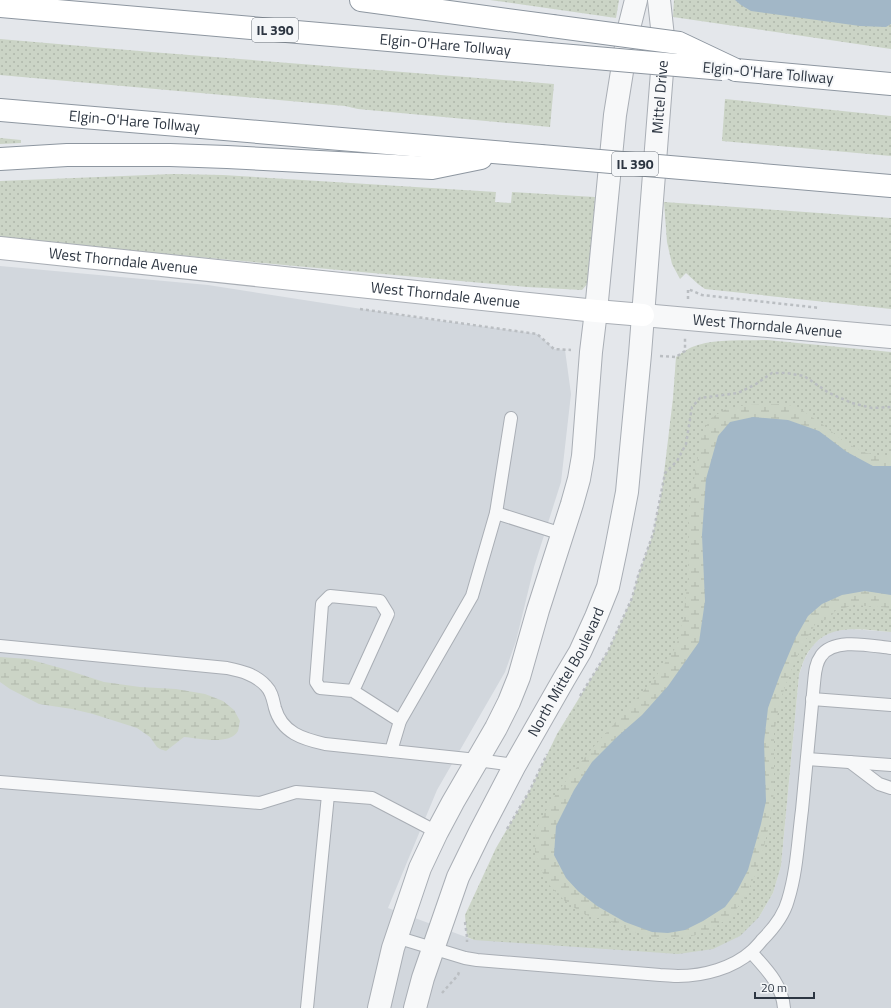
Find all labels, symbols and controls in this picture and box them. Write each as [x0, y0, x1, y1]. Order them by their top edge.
road number: IL 390 [252, 18, 298, 42]
street label: Elgin-O'Hare Tollway [379, 27, 512, 62]
street label: Elgin-O'Hare Tollway [702, 55, 834, 90]
street label: Mittel Drive [645, 59, 674, 135]
street label: Elgin-O'Hare Tollway [68, 104, 201, 138]
road number: IL 390 [612, 152, 658, 176]
street label: West Thorndale Avenue [48, 241, 199, 280]
street label: West Thorndale Avenue [370, 275, 521, 314]
street label: West Thorndale Avenue [692, 307, 843, 344]
street label: North Mittel Boulevard [522, 604, 610, 741]
scale bar [755, 974, 814, 1000]
text: 20 m [761, 978, 787, 997]

